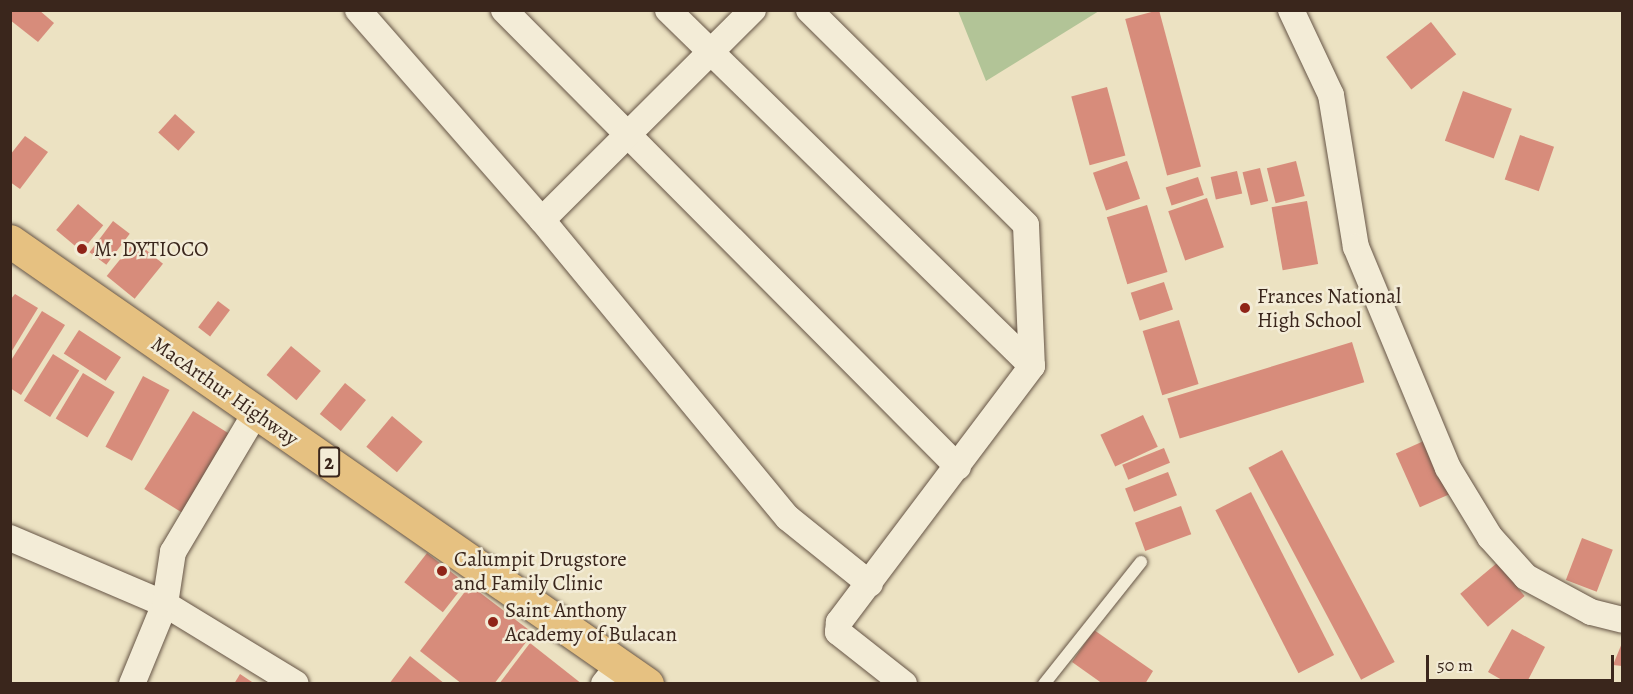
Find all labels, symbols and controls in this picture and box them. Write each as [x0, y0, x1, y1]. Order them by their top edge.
place label: M. DYTIOCO [94, 236, 209, 262]
marker: M. DYTIOCO [75, 242, 89, 256]
place label: Frances National High School [1257, 283, 1401, 333]
marker: Frances National High School [1238, 301, 1252, 315]
street label: MacArthur Highway [147, 331, 303, 451]
road number: 2 [317, 445, 341, 479]
place label: Calumpit Drugstore and Family Clinic [454, 546, 627, 596]
marker: Calumpit Drugstore and Family Clinic [435, 564, 449, 578]
place label: Saint Anthony Academy of Bulacan [505, 597, 677, 647]
marker: Saint Anthony Academy of Bulacan [486, 615, 500, 629]
scale bar [1429, 643, 1616, 681]
text: 50 m [1437, 653, 1473, 677]

